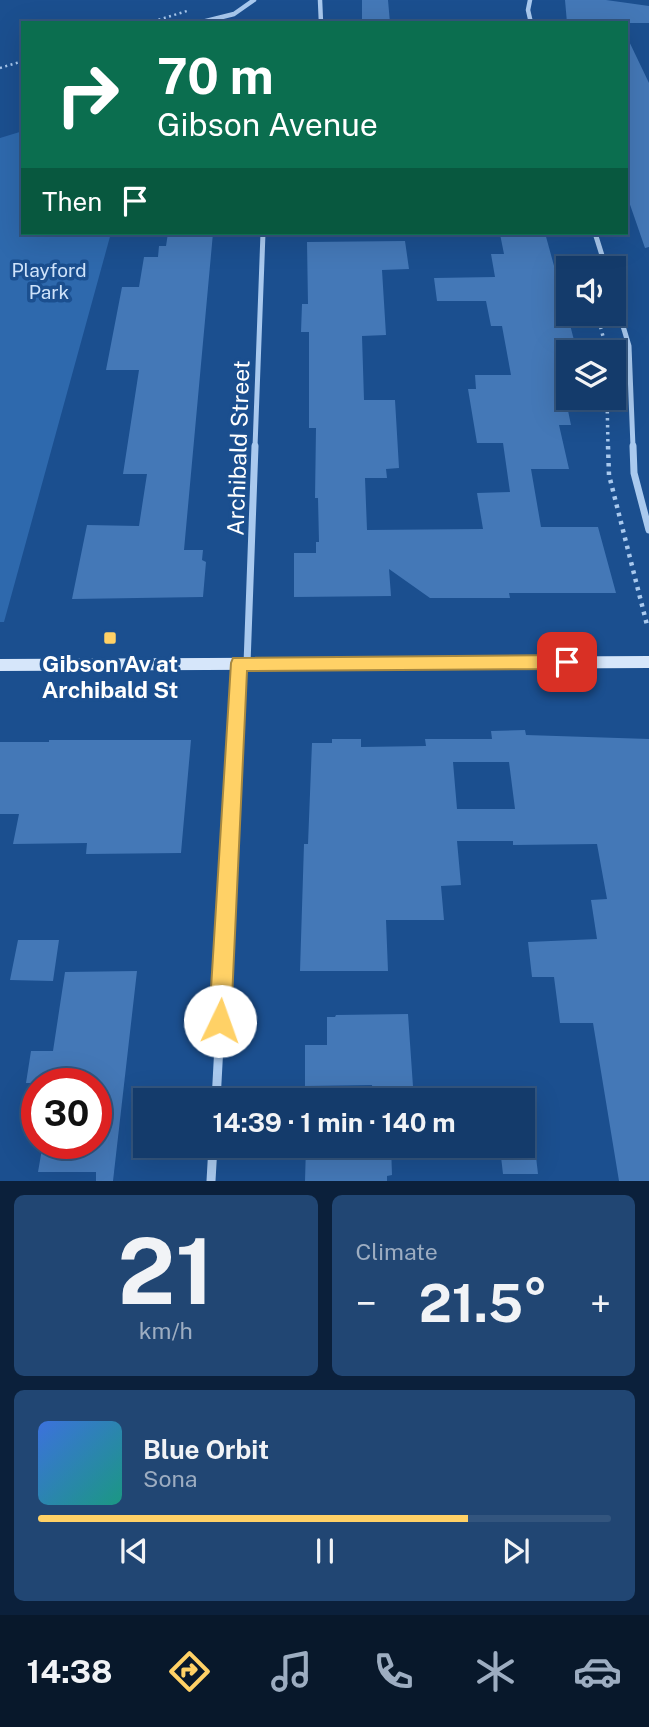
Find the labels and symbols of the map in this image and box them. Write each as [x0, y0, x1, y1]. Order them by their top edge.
park label: Playford Park [11, 259, 87, 303]
street label: Archibald Street [221, 360, 255, 536]
marker: Gibson Av at Archibald St [102, 630, 118, 646]
pin [537, 632, 597, 692]
place label: Gibson Av at Archibald St [42, 650, 178, 703]
position arrow [183, 984, 257, 1058]
speed limit sign: 30 [21, 1068, 112, 1159]

